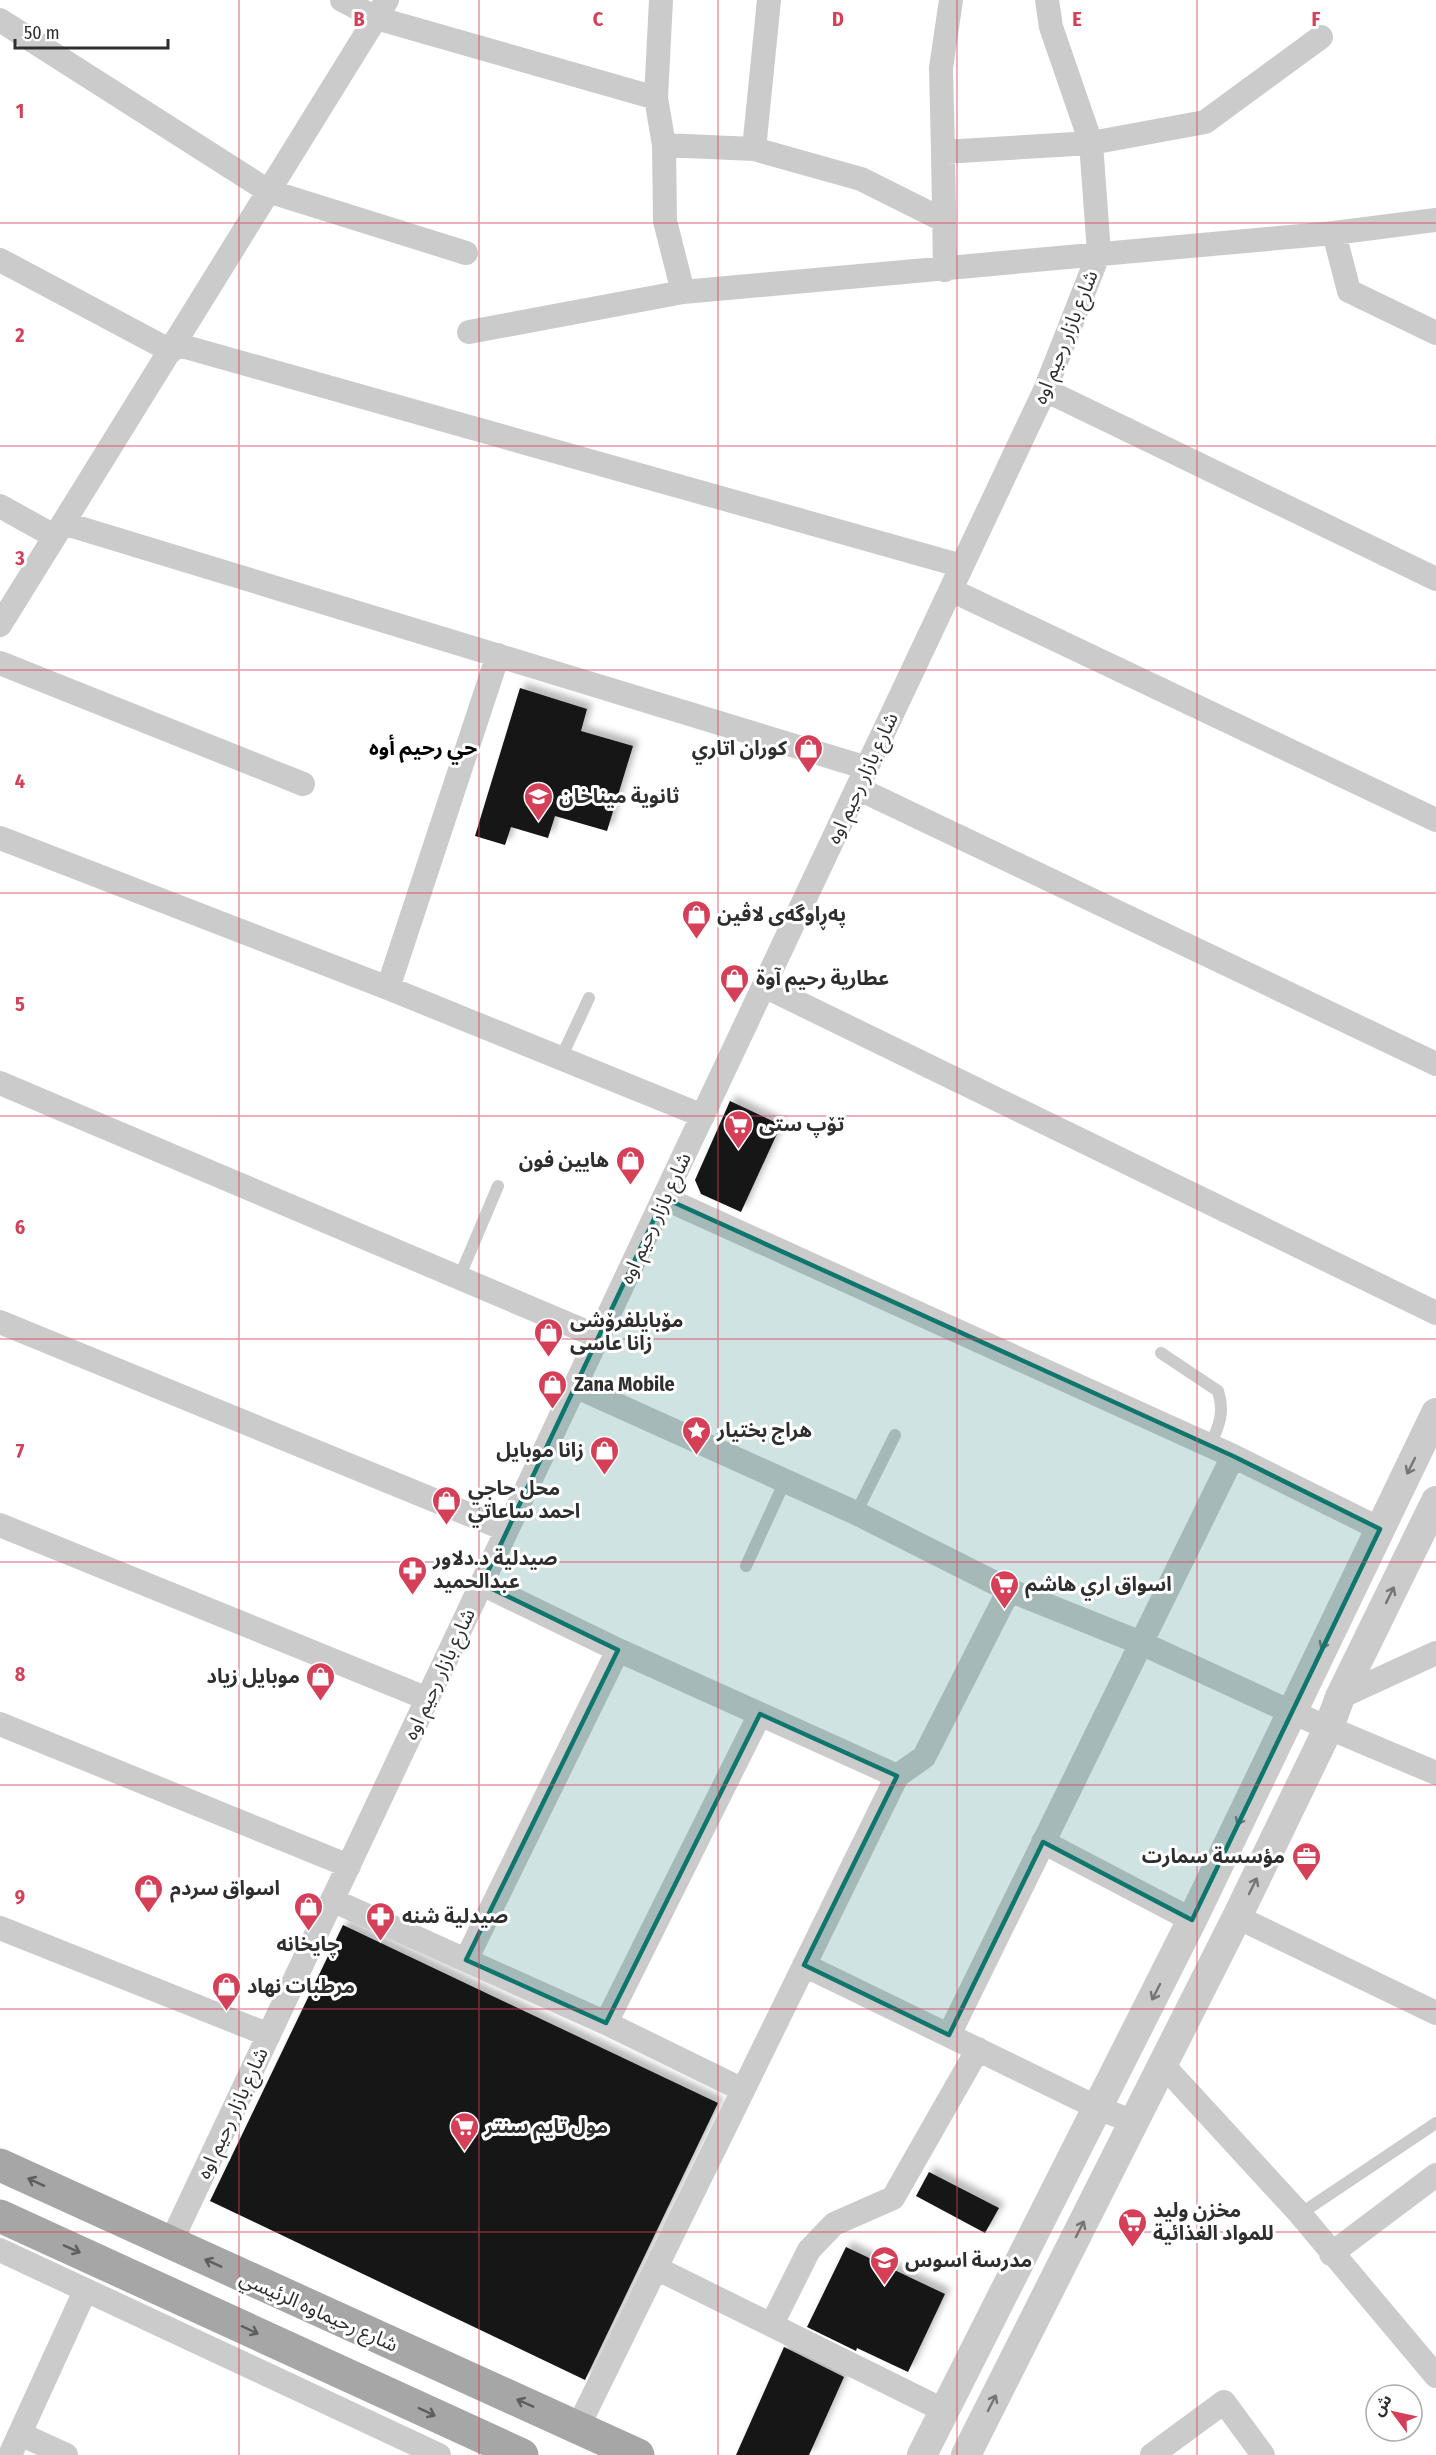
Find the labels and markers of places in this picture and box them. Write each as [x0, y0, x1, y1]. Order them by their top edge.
shop icon: كوران اتاري [792, 732, 824, 774]
place label: كوران اتاري [692, 736, 788, 765]
school or university icon: ثانوية ميناخان [522, 780, 554, 822]
place label: ثانوية ميناخان [559, 784, 679, 808]
shop icon: پەڕاوگەی لاڤین [680, 898, 712, 940]
place label: پەڕاوگەی لاڤین [717, 902, 846, 931]
shop icon: عطارية رحيم آوة [719, 962, 751, 1004]
place label: عطارية رحيم آوة [756, 966, 889, 993]
supermarket icon: تۆپ ستی [722, 1108, 754, 1150]
place label: تۆپ ستی [759, 1112, 844, 1138]
shop icon: هايين فون [614, 1144, 646, 1186]
place label: هايين فون [519, 1148, 609, 1172]
place label: مۆبایلفرۆشی زانا عاسی [570, 1308, 683, 1355]
shop icon: مۆبایلفرۆشی زانا عاسی [533, 1316, 565, 1358]
shop icon: Zana Mobile [537, 1368, 569, 1410]
place label: Zana Mobile [574, 1372, 675, 1396]
place icon: هراج بختيار [680, 1414, 712, 1456]
place label: هراج بختيار [716, 1418, 812, 1445]
shop icon: زانا موبايل [589, 1434, 621, 1476]
place label: زانا موبايل [496, 1438, 584, 1462]
place label: محل حاجي احمد ساعاتي [468, 1476, 580, 1528]
shop icon: محل حاجي احمد ساعاتي [431, 1484, 463, 1526]
place label: صيدلية د.دلاور عبدالحميد [432, 1546, 558, 1593]
pharmacy icon: صيدلية د.دلاور عبدالحميد [396, 1554, 428, 1596]
supermarket icon: اسواق اري هاشم [988, 1568, 1020, 1610]
place label: اسواق اري هاشم [1025, 1572, 1172, 1601]
shop icon: موبايل زياد [305, 1660, 337, 1702]
place label: موبايل زياد [207, 1664, 300, 1688]
office icon: مؤسسة سمارت [1290, 1840, 1322, 1882]
place label: مؤسسة سمارت [1142, 1844, 1285, 1868]
shop icon: اسواق سردم [133, 1872, 165, 1914]
place label: اسواق سردم [170, 1876, 280, 1903]
shop icon: چایخانە [292, 1890, 324, 1932]
pharmacy icon: صيدلية شنه [365, 1900, 397, 1942]
place label: صيدلية شنه [402, 1904, 508, 1928]
place label: چایخانە [276, 1932, 340, 1958]
shop icon: مرطبات نهاد [210, 1970, 242, 2012]
place label: مرطبات نهاد [247, 1974, 355, 1998]
supermarket icon: مول تايم سنتر [448, 2110, 480, 2152]
place label: مول تايم سنتر [484, 2114, 608, 2141]
place label: مخزن وليد للمواد الغذائية [1153, 2198, 1274, 2245]
supermarket icon: مخزن وليد للمواد الغذائية [1116, 2206, 1148, 2248]
school or university icon: مدرسة اسوس [868, 2244, 900, 2286]
place label: مدرسة اسوس [905, 2248, 1032, 2272]

